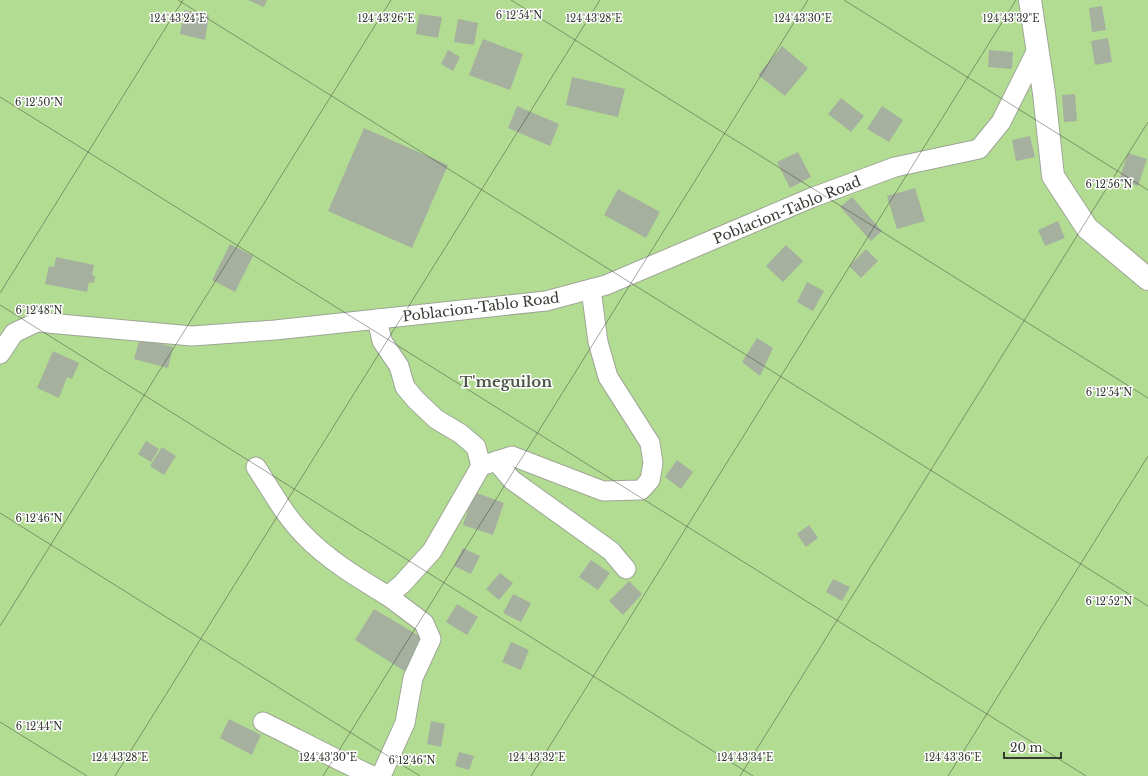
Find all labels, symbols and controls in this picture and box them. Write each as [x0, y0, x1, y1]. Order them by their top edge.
text: 6°12'54"N [496, 9, 542, 22]
text: 124°43'24"E [150, 12, 206, 25]
text: 124°43'26"E [357, 12, 415, 25]
text: 124°43'28"E [566, 12, 622, 25]
text: 124°43'30"E [774, 12, 832, 25]
text: 124°43'32"E [983, 12, 1039, 25]
text: 6°12'50"N [15, 96, 63, 109]
street label: Poblacion-Tablo Road [710, 172, 864, 248]
text: 6°12'56"N [1085, 178, 1133, 191]
street label: Poblacion-Tablo Road [402, 288, 561, 326]
text: 6°12'48"N [16, 304, 62, 317]
district label: T'meguilon [460, 372, 552, 391]
text: 6°12'54"N [1086, 386, 1132, 399]
text: 6°12'46"N [15, 512, 63, 525]
text: 6°12'52"N [1086, 595, 1132, 608]
text: 6°12'44"N [16, 720, 62, 733]
scale bar [1004, 734, 1061, 760]
text: 20 m [1010, 740, 1042, 755]
text: 124°43'28"E [92, 751, 148, 764]
text: 124°43'30"E [299, 751, 357, 764]
text: 124°43'32"E [509, 751, 565, 764]
text: 124°43'34"E [717, 751, 773, 764]
text: 124°43'36"E [924, 751, 982, 764]
text: 6°12'46"N [388, 754, 436, 767]

